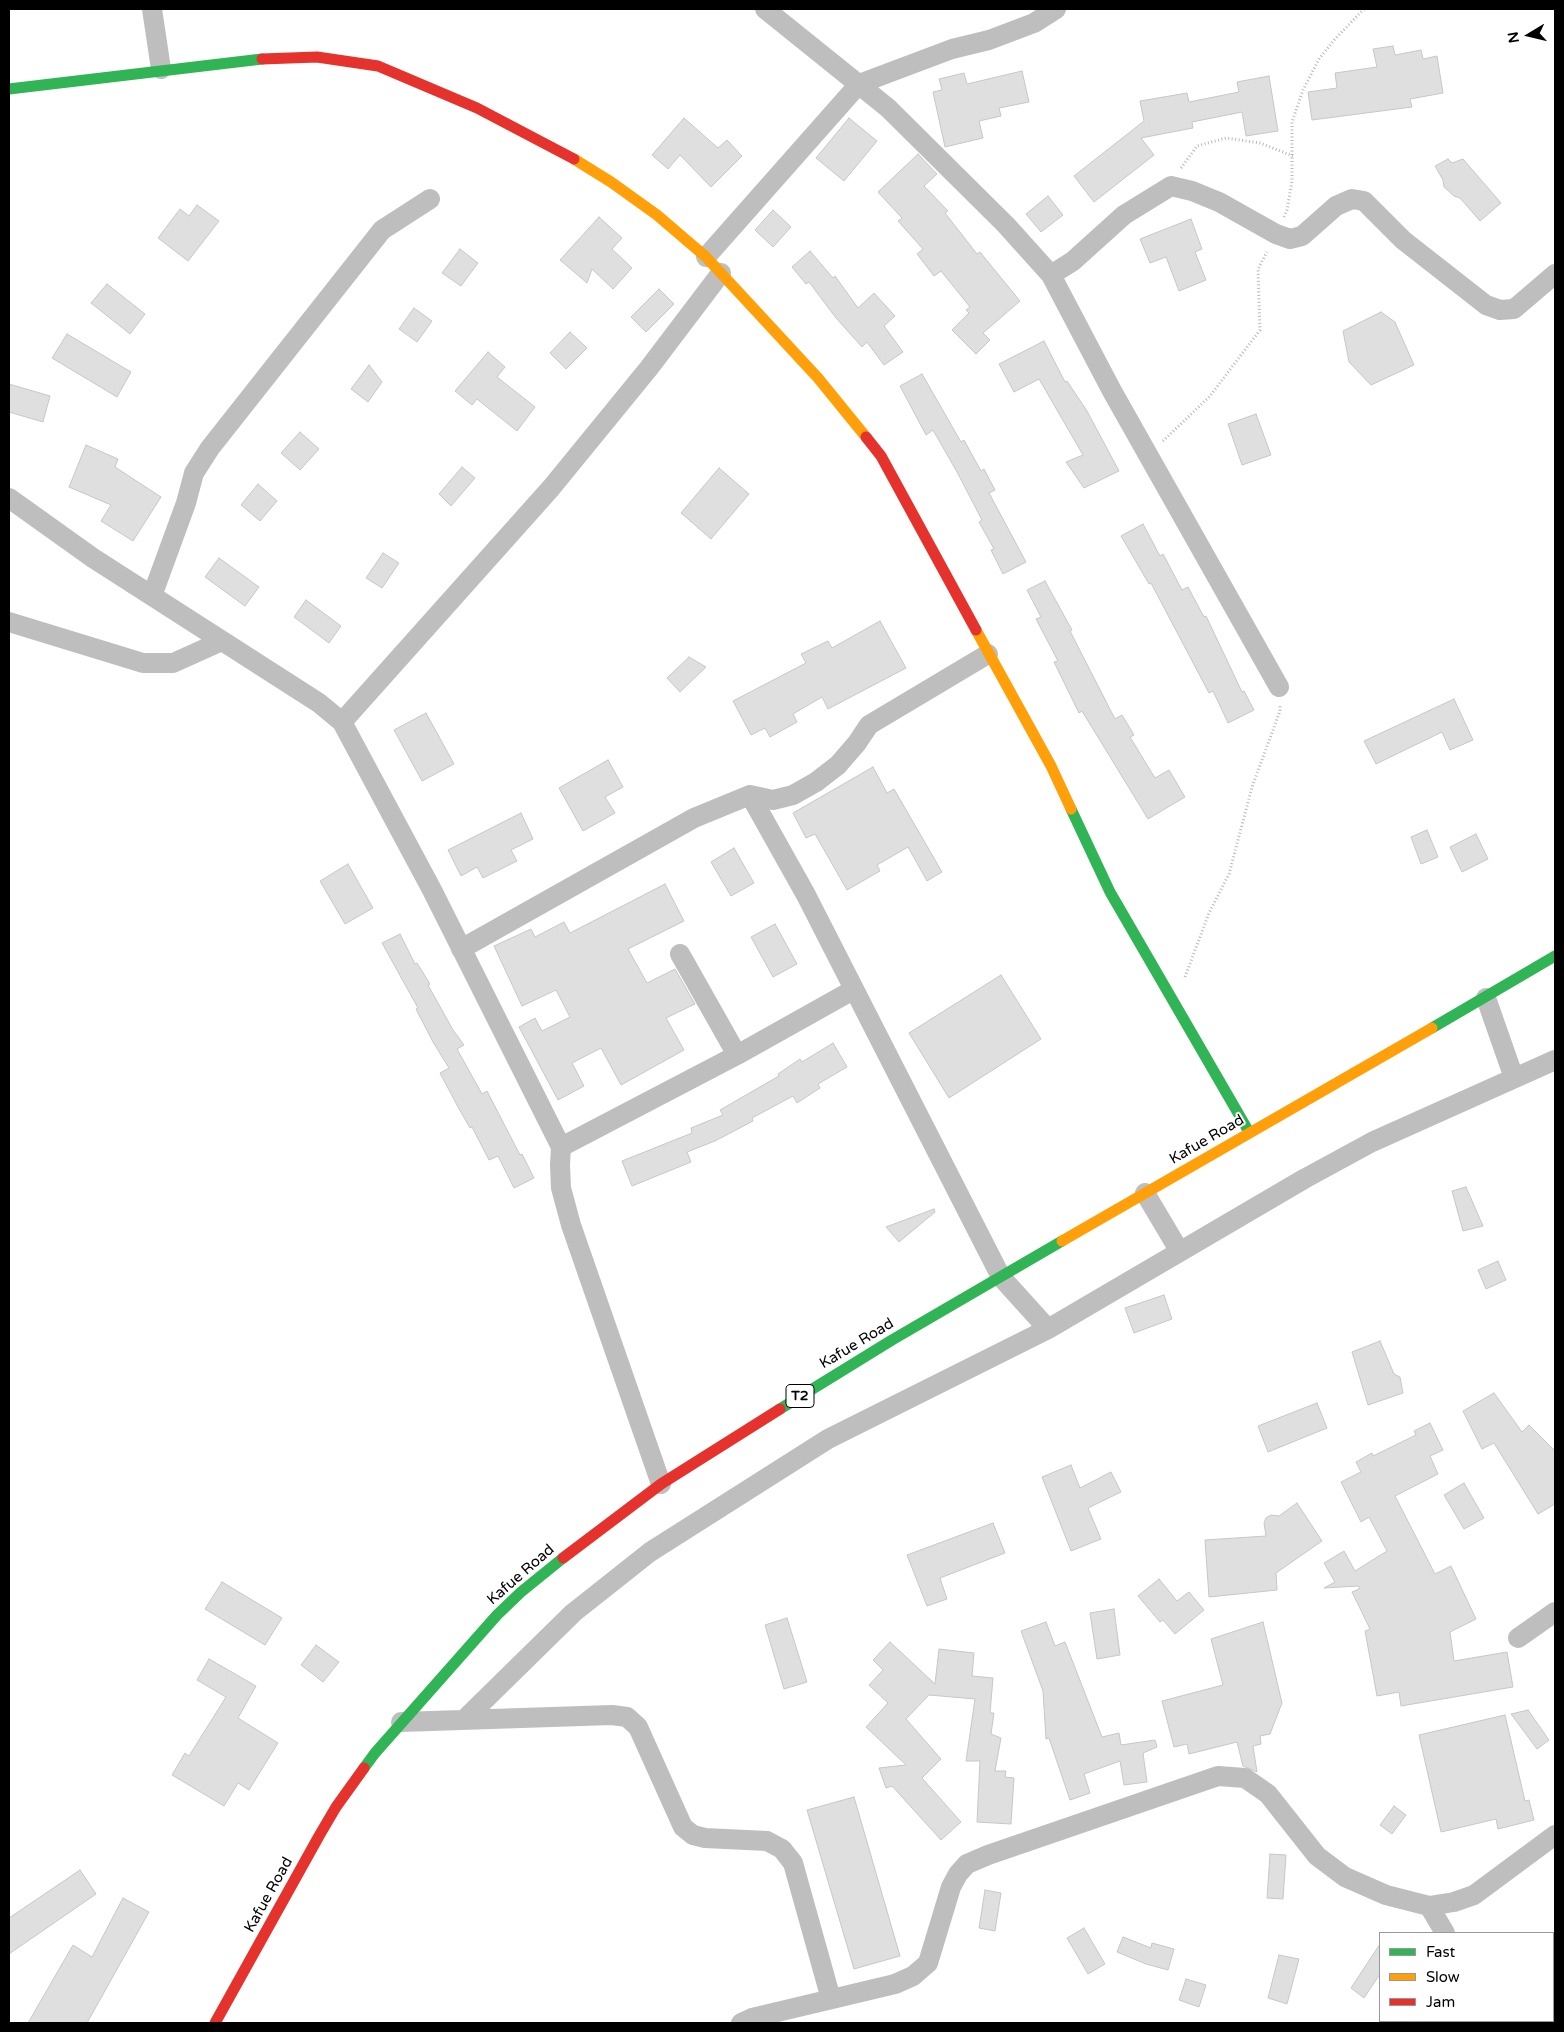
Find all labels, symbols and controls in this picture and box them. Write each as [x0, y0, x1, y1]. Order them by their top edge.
north arrow [1504, 10, 1554, 60]
text: N [1504, 31, 1523, 44]
street label: Kafue Road [1166, 1111, 1248, 1169]
street label: Kafue Road [817, 1315, 897, 1373]
road number: T2 [786, 1384, 814, 1408]
street label: Kafue Road [484, 1541, 558, 1609]
street label: Kafue Road [241, 1854, 297, 1936]
legend [1379, 1932, 1554, 2022]
text: Fast [1426, 1943, 1455, 1961]
text: Slow [1426, 1968, 1460, 1986]
text: Jam [1426, 1993, 1455, 2011]

